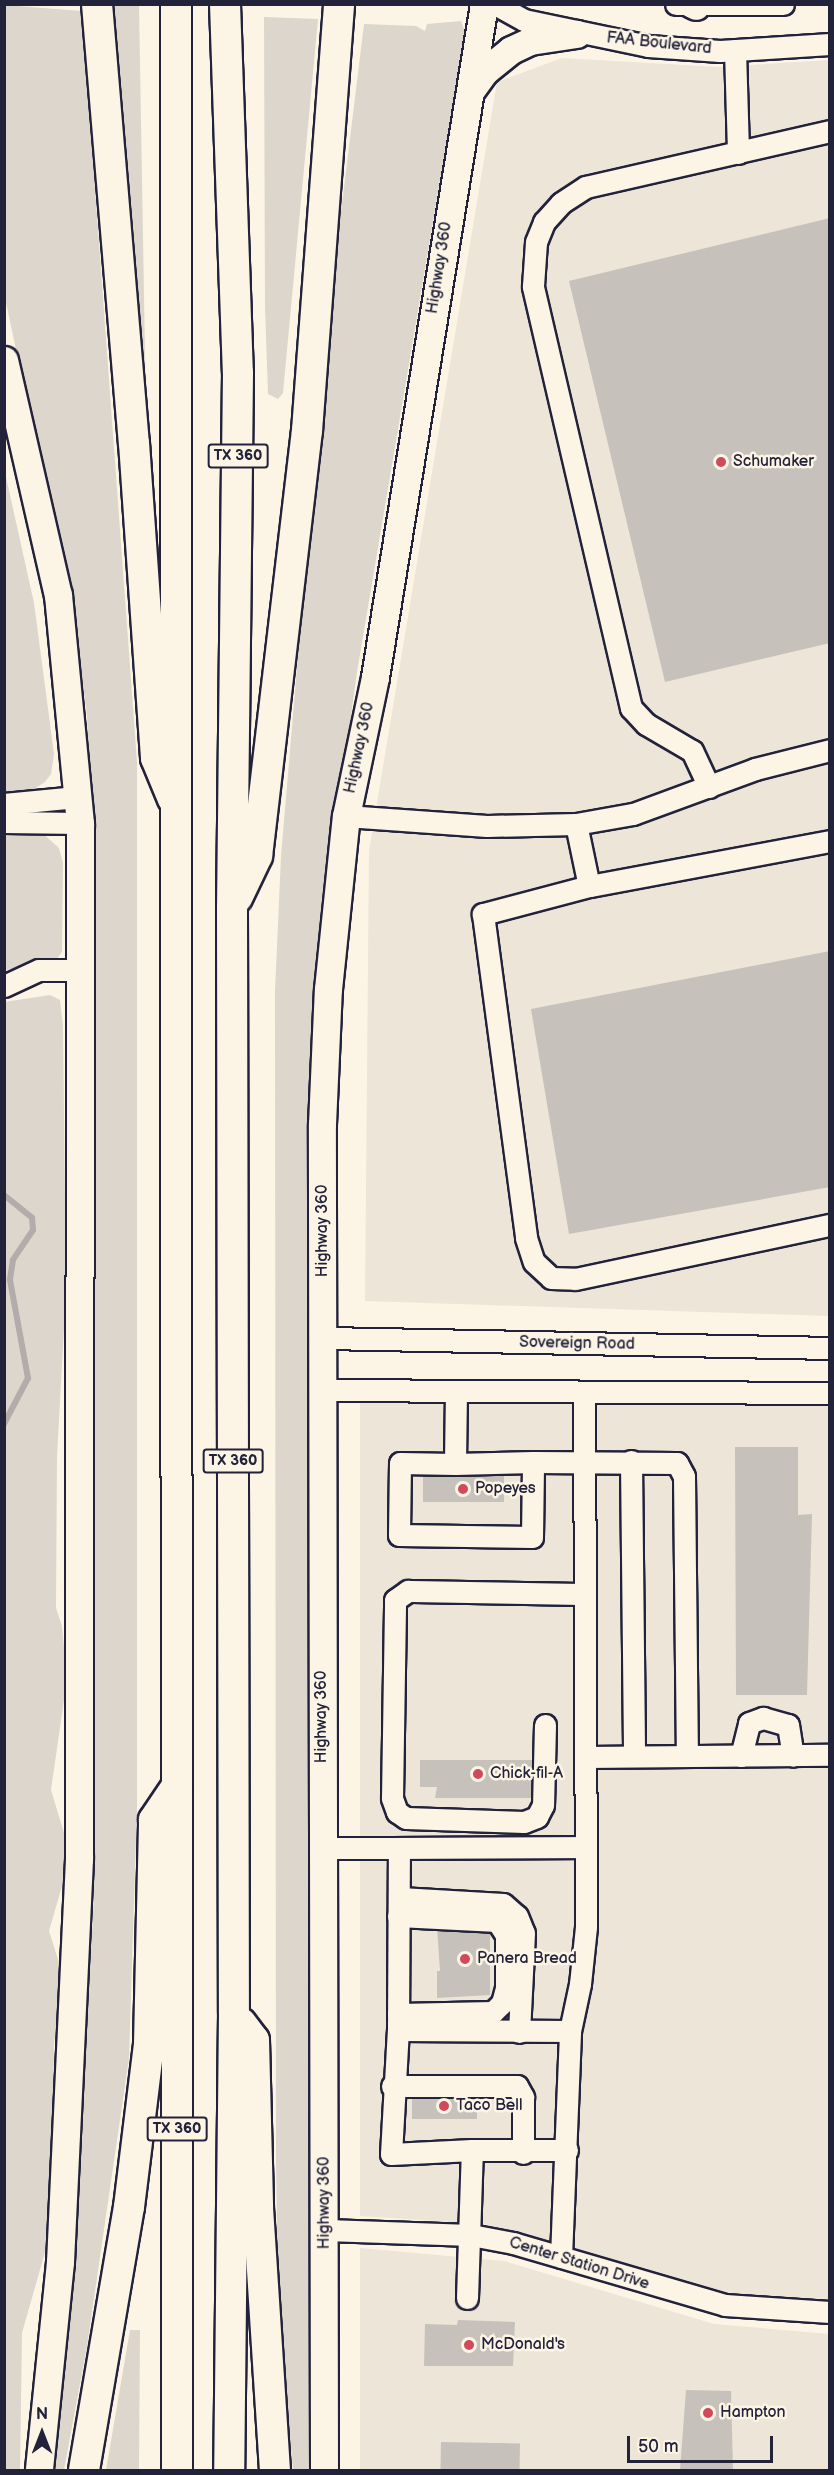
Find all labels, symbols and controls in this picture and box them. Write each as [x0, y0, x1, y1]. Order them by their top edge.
street label: FAA Boulevard [606, 29, 712, 59]
street label: Highway 360 [423, 220, 457, 316]
road number: TX 360 [206, 444, 270, 468]
place label: Schumaker [733, 452, 814, 472]
marker: Schumaker [714, 455, 728, 469]
street label: Highway 360 [341, 700, 379, 796]
street label: Highway 360 [313, 1184, 333, 1278]
street label: Sovereign Road [519, 1333, 635, 1355]
road number: TX 360 [202, 1449, 264, 1473]
place label: Popeyes [475, 1479, 536, 1499]
marker: Popeyes [456, 1482, 470, 1496]
street label: Highway 360 [312, 1670, 332, 1764]
place label: Chick-fil-A [490, 1764, 563, 1784]
marker: Chick-fil-A [471, 1767, 485, 1781]
place label: Panera Bread [477, 1949, 577, 1969]
marker: Panera Bread [458, 1952, 472, 1966]
place label: Taco Bell [456, 2096, 522, 2116]
marker: Taco Bell [437, 2099, 451, 2113]
road number: TX 360 [146, 2117, 208, 2141]
street label: Highway 360 [315, 2156, 335, 2250]
street label: Center Station Drive [506, 2234, 652, 2294]
place label: McDonald's [481, 2335, 565, 2355]
marker: McDonald's [462, 2338, 476, 2352]
north arrow [12, 2403, 72, 2463]
place label: Hampton [720, 2403, 786, 2423]
text: N [36, 2405, 48, 2424]
marker: Hampton [701, 2406, 715, 2420]
scale bar [630, 2424, 776, 2462]
text: 50 m [638, 2436, 679, 2457]

